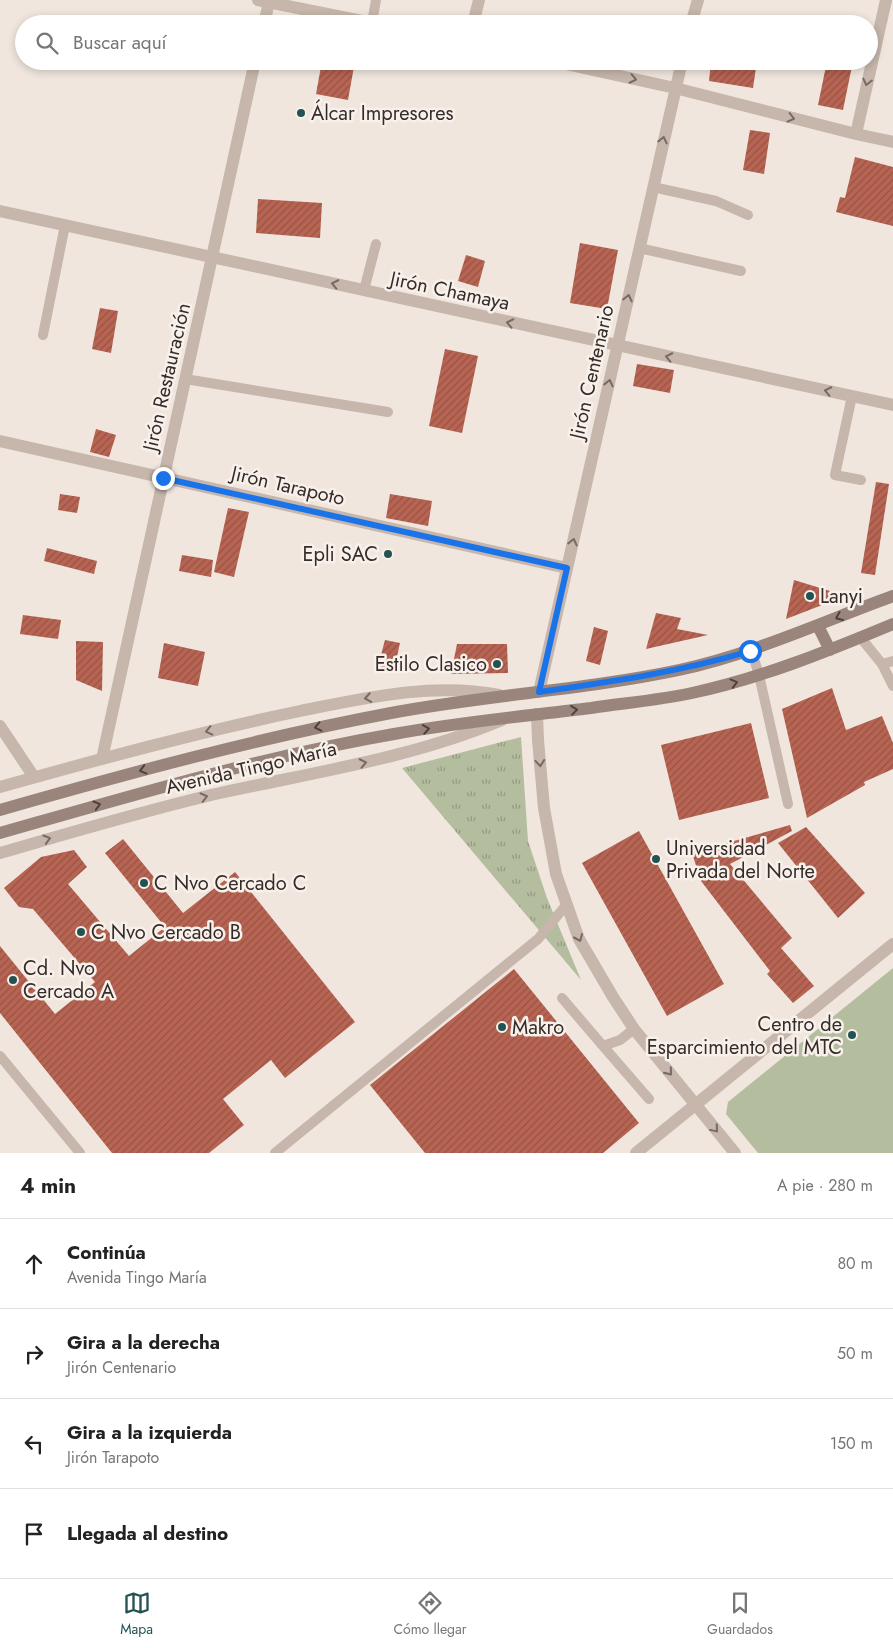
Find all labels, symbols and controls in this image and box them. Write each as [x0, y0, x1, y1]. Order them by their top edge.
search box [15, 15, 878, 70]
icon: search [33, 29, 61, 57]
text: Buscar aquí [73, 29, 167, 56]
one-way arrow [629, 73, 638, 84]
one-way arrow [862, 77, 873, 86]
place label: Álcar Impresores [311, 99, 454, 128]
marker: Álcar Impresores [295, 107, 307, 119]
one-way arrow [787, 112, 795, 122]
one-way arrow [657, 135, 668, 144]
street label: Jirón Chamaya [385, 264, 512, 318]
one-way arrow [330, 279, 339, 290]
one-way arrow [622, 294, 633, 303]
street label: Jirón Restauración [135, 300, 198, 457]
street label: Jirón Centenario [562, 302, 622, 445]
one-way arrow [506, 318, 515, 329]
one-way arrow [665, 352, 674, 363]
one-way arrow [603, 379, 614, 388]
one-way arrow [824, 386, 833, 397]
street label: Jirón Tarapoto [226, 458, 348, 513]
route end [152, 467, 175, 490]
one-way arrow [567, 537, 578, 546]
place label: Epli SAC [303, 540, 378, 569]
marker: Epli SAC [382, 548, 394, 560]
place label: Lanyi [820, 582, 863, 611]
marker: Lanyi [804, 590, 816, 602]
one-way arrow [835, 611, 844, 622]
route start [739, 640, 762, 663]
place label: Estilo Clasico [375, 650, 487, 679]
marker: Estilo Clasico [491, 658, 503, 670]
one-way arrow [729, 678, 737, 688]
one-way arrow [364, 692, 373, 702]
one-way arrow [570, 705, 578, 716]
one-way arrow [313, 722, 322, 732]
one-way arrow [422, 724, 430, 734]
one-way arrow [205, 725, 214, 736]
street label: Avenida Tingo María [163, 734, 339, 802]
one-way arrow [358, 758, 367, 768]
one-way arrow [534, 759, 545, 767]
one-way arrow [139, 764, 147, 774]
one-way arrow [199, 792, 208, 803]
one-way arrow [93, 801, 101, 811]
place label: Universidad Privada del Norte [666, 834, 815, 886]
one-way arrow [42, 835, 50, 845]
marker: Universidad Privada del Norte [650, 853, 662, 865]
place label: C Nvo Cercado C [154, 869, 306, 898]
marker: C Nvo Cercado C [138, 877, 150, 889]
place label: C Nvo Cercado B [91, 918, 241, 947]
marker: C Nvo Cercado B [75, 926, 87, 938]
one-way arrow [573, 933, 584, 942]
place label: Cd. Nvo Cercado A [23, 954, 115, 1006]
marker: Cd. Nvo Cercado A [7, 974, 19, 986]
place label: Centro de Esparcimiento del MTC [647, 1010, 842, 1062]
place label: Makro [512, 1013, 564, 1042]
marker: Makro [496, 1021, 508, 1033]
marker: Centro de Esparcimiento del MTC [846, 1029, 858, 1041]
one-way arrow [664, 1067, 673, 1076]
one-way arrow [709, 1123, 718, 1132]
text: 4 min [20, 1171, 76, 1201]
text: A pie · 280 m [777, 1174, 873, 1197]
text: Continúa [67, 1239, 146, 1266]
icon: ahead [20, 1250, 48, 1278]
text: 80 m [837, 1252, 873, 1275]
text: Avenida Tingo María [67, 1266, 207, 1289]
text: Gira a la derecha [67, 1329, 220, 1356]
icon: right [20, 1340, 48, 1368]
text: 50 m [837, 1342, 873, 1365]
text: Jirón Centenario [67, 1356, 176, 1379]
text: Gira a la izquierda [67, 1419, 232, 1446]
icon: left [20, 1430, 48, 1458]
text: 150 m [830, 1432, 873, 1455]
text: Jirón Tarapoto [67, 1446, 159, 1469]
icon: arrive [20, 1520, 48, 1548]
text: Llegada al destino [67, 1520, 228, 1547]
tab: Mapa [120, 1589, 153, 1639]
tab: Cómo llegar [393, 1589, 467, 1639]
tab: Guardados [707, 1589, 773, 1639]

